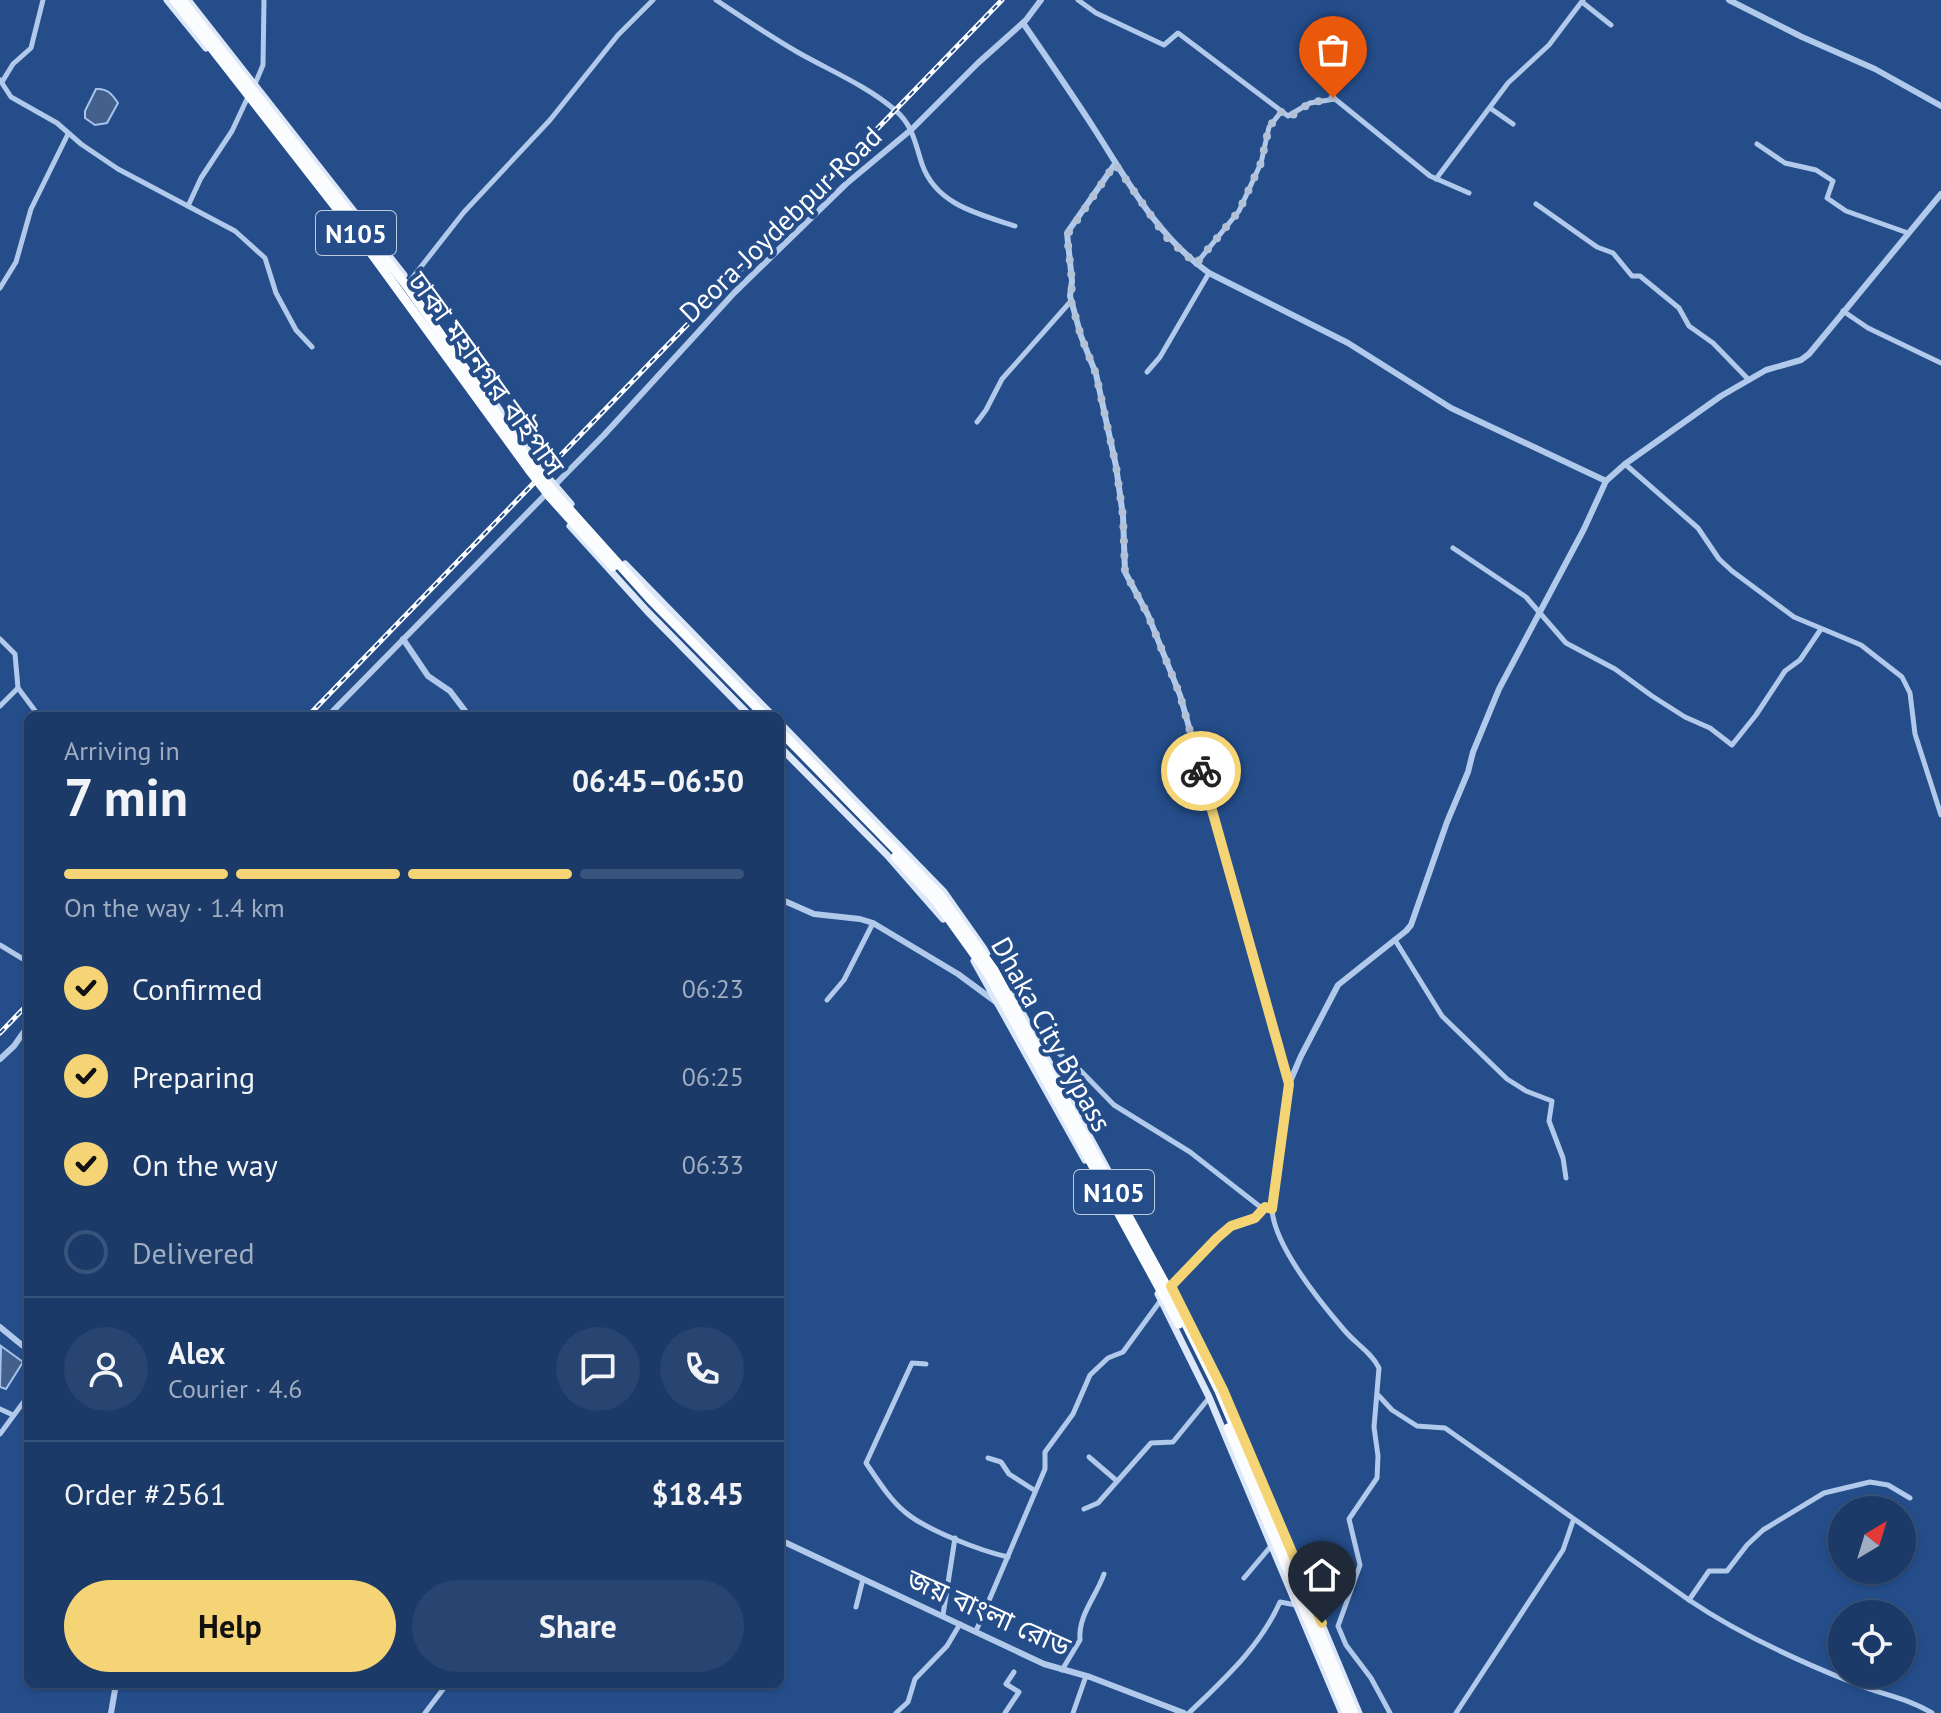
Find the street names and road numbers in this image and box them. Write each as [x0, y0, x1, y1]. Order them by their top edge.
street label: Deora-Joydebpur Road [671, 118, 889, 330]
road number: N105 [316, 211, 396, 255]
street label: ঢাকা মহানগর বাইপাস [400, 263, 574, 483]
street label: Dhaka City Bypass [983, 930, 1121, 1138]
road number: N105 [1074, 1170, 1154, 1214]
street label: জয় বাংলা রোড [901, 1559, 1077, 1665]

